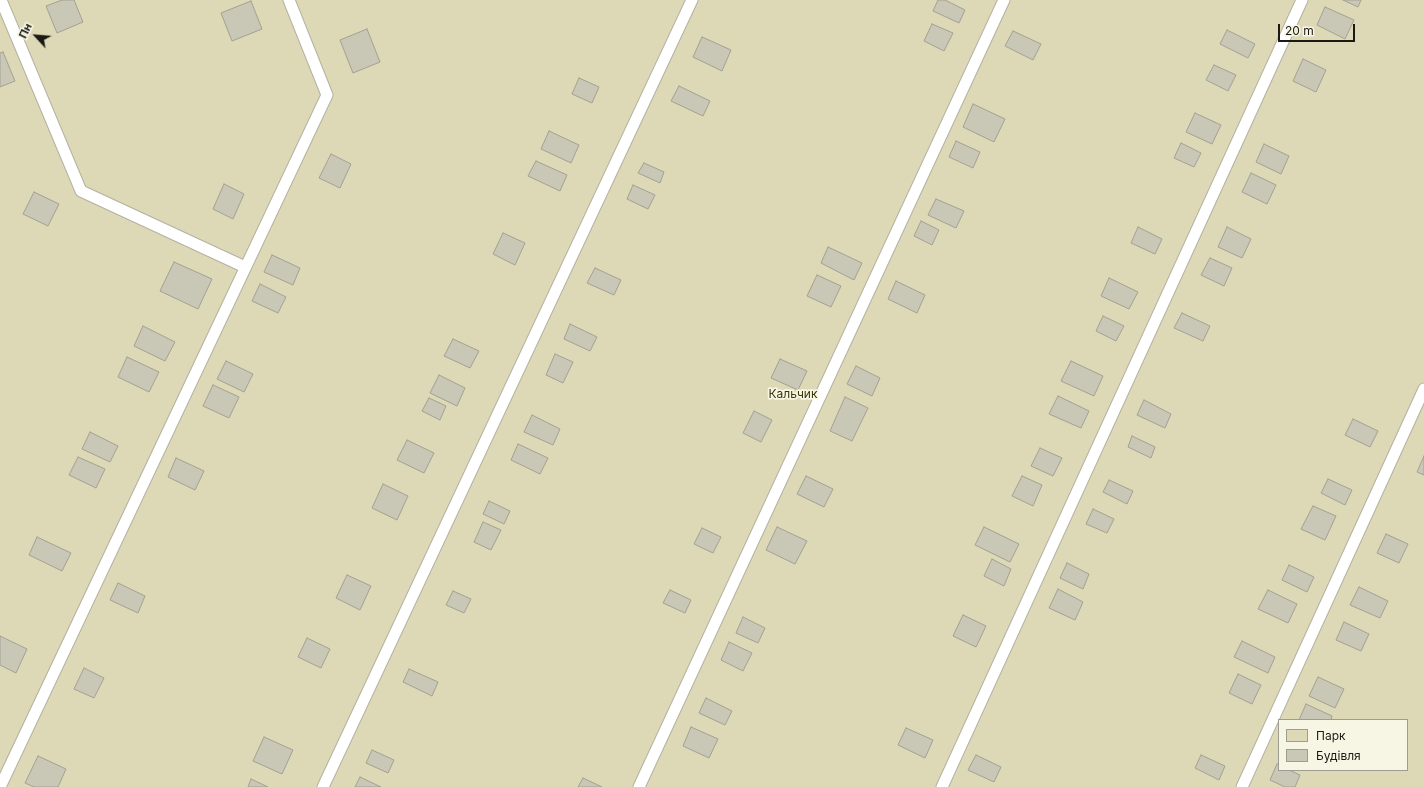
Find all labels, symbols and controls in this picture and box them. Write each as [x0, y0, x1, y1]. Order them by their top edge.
north arrow [16, 16, 56, 56]
scale bar [1280, 16, 1357, 42]
text: Пн [16, 21, 35, 41]
text: 20 m [1285, 23, 1314, 38]
park label: Кальчик [769, 387, 817, 401]
legend [1278, 719, 1408, 771]
text: Парк [1316, 728, 1346, 743]
text: Будівля [1316, 748, 1361, 763]

